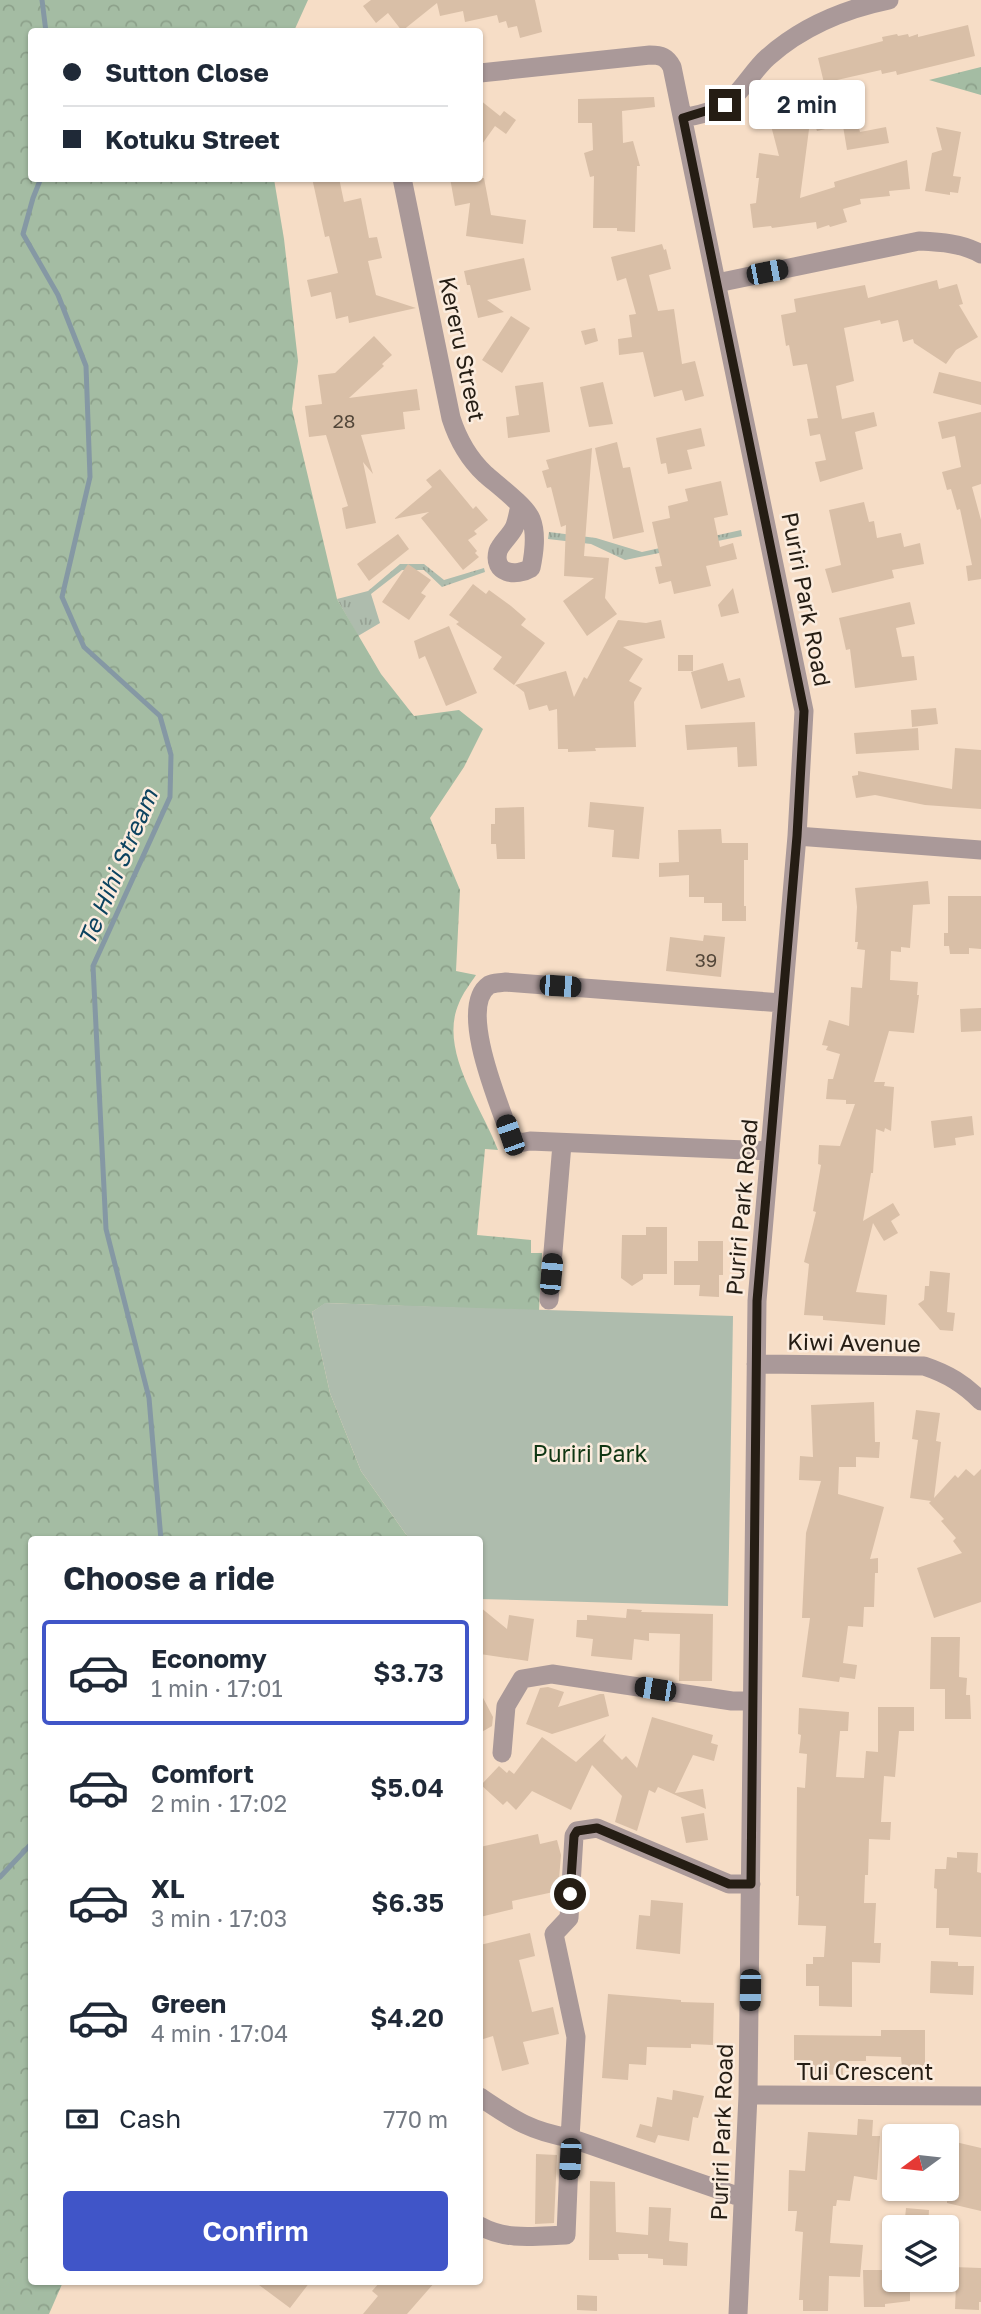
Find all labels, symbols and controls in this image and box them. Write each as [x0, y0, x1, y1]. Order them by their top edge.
text: Sutton Close [105, 57, 269, 88]
callout: 2 min [750, 80, 865, 130]
route end [709, 89, 741, 121]
text: 2 min [777, 90, 837, 118]
text: Kotuku Street [105, 124, 280, 155]
car [745, 258, 790, 286]
street label: Kereru Street [434, 274, 492, 424]
house number: 28 [333, 409, 355, 432]
street label: Puriri Park Road [776, 510, 838, 688]
water label: Te Hihi Stream [71, 783, 164, 949]
house number: 39 [695, 948, 717, 971]
car [539, 974, 582, 998]
car [494, 1112, 527, 1158]
street label: Puriri Park Road [719, 1118, 763, 1296]
car [539, 1252, 564, 1296]
street label: Kiwi Avenue [787, 1327, 921, 1357]
park label: Puriri Park [533, 1439, 647, 1467]
text: Choose a ride [63, 1559, 275, 1597]
icon: car [67, 1641, 130, 1704]
text: Economy [151, 1643, 267, 1674]
text: $3.73 [373, 1657, 444, 1688]
text: 1 min · 17:01 [151, 1674, 283, 1702]
car [633, 1675, 678, 1703]
icon: car [67, 1756, 130, 1819]
text: Comfort [151, 1758, 254, 1789]
text: $5.04 [370, 1772, 444, 1803]
text: 2 min · 17:02 [151, 1789, 287, 1817]
icon: car [67, 1871, 130, 1934]
text: XL [151, 1873, 185, 1904]
route start [554, 1878, 586, 1910]
text: $6.35 [371, 1887, 444, 1918]
text: 3 min · 17:03 [151, 1904, 287, 1932]
car [740, 1969, 761, 2011]
icon: car [67, 1986, 130, 2049]
text: Green [151, 1988, 226, 2019]
text: $4.20 [370, 2002, 444, 2033]
text: 4 min · 17:04 [151, 2019, 288, 2047]
street label: Puriri Park Road [704, 2043, 738, 2221]
street label: Tui Crescent [797, 2057, 933, 2085]
icon: cash [63, 2100, 101, 2138]
text: Cash [119, 2103, 181, 2134]
text: 770 m [383, 2105, 448, 2133]
north arrow [882, 2124, 959, 2202]
map controls [882, 2124, 959, 2292]
car [559, 2137, 582, 2181]
button: Confirm [63, 2191, 448, 2271]
button: layers [882, 2215, 959, 2292]

